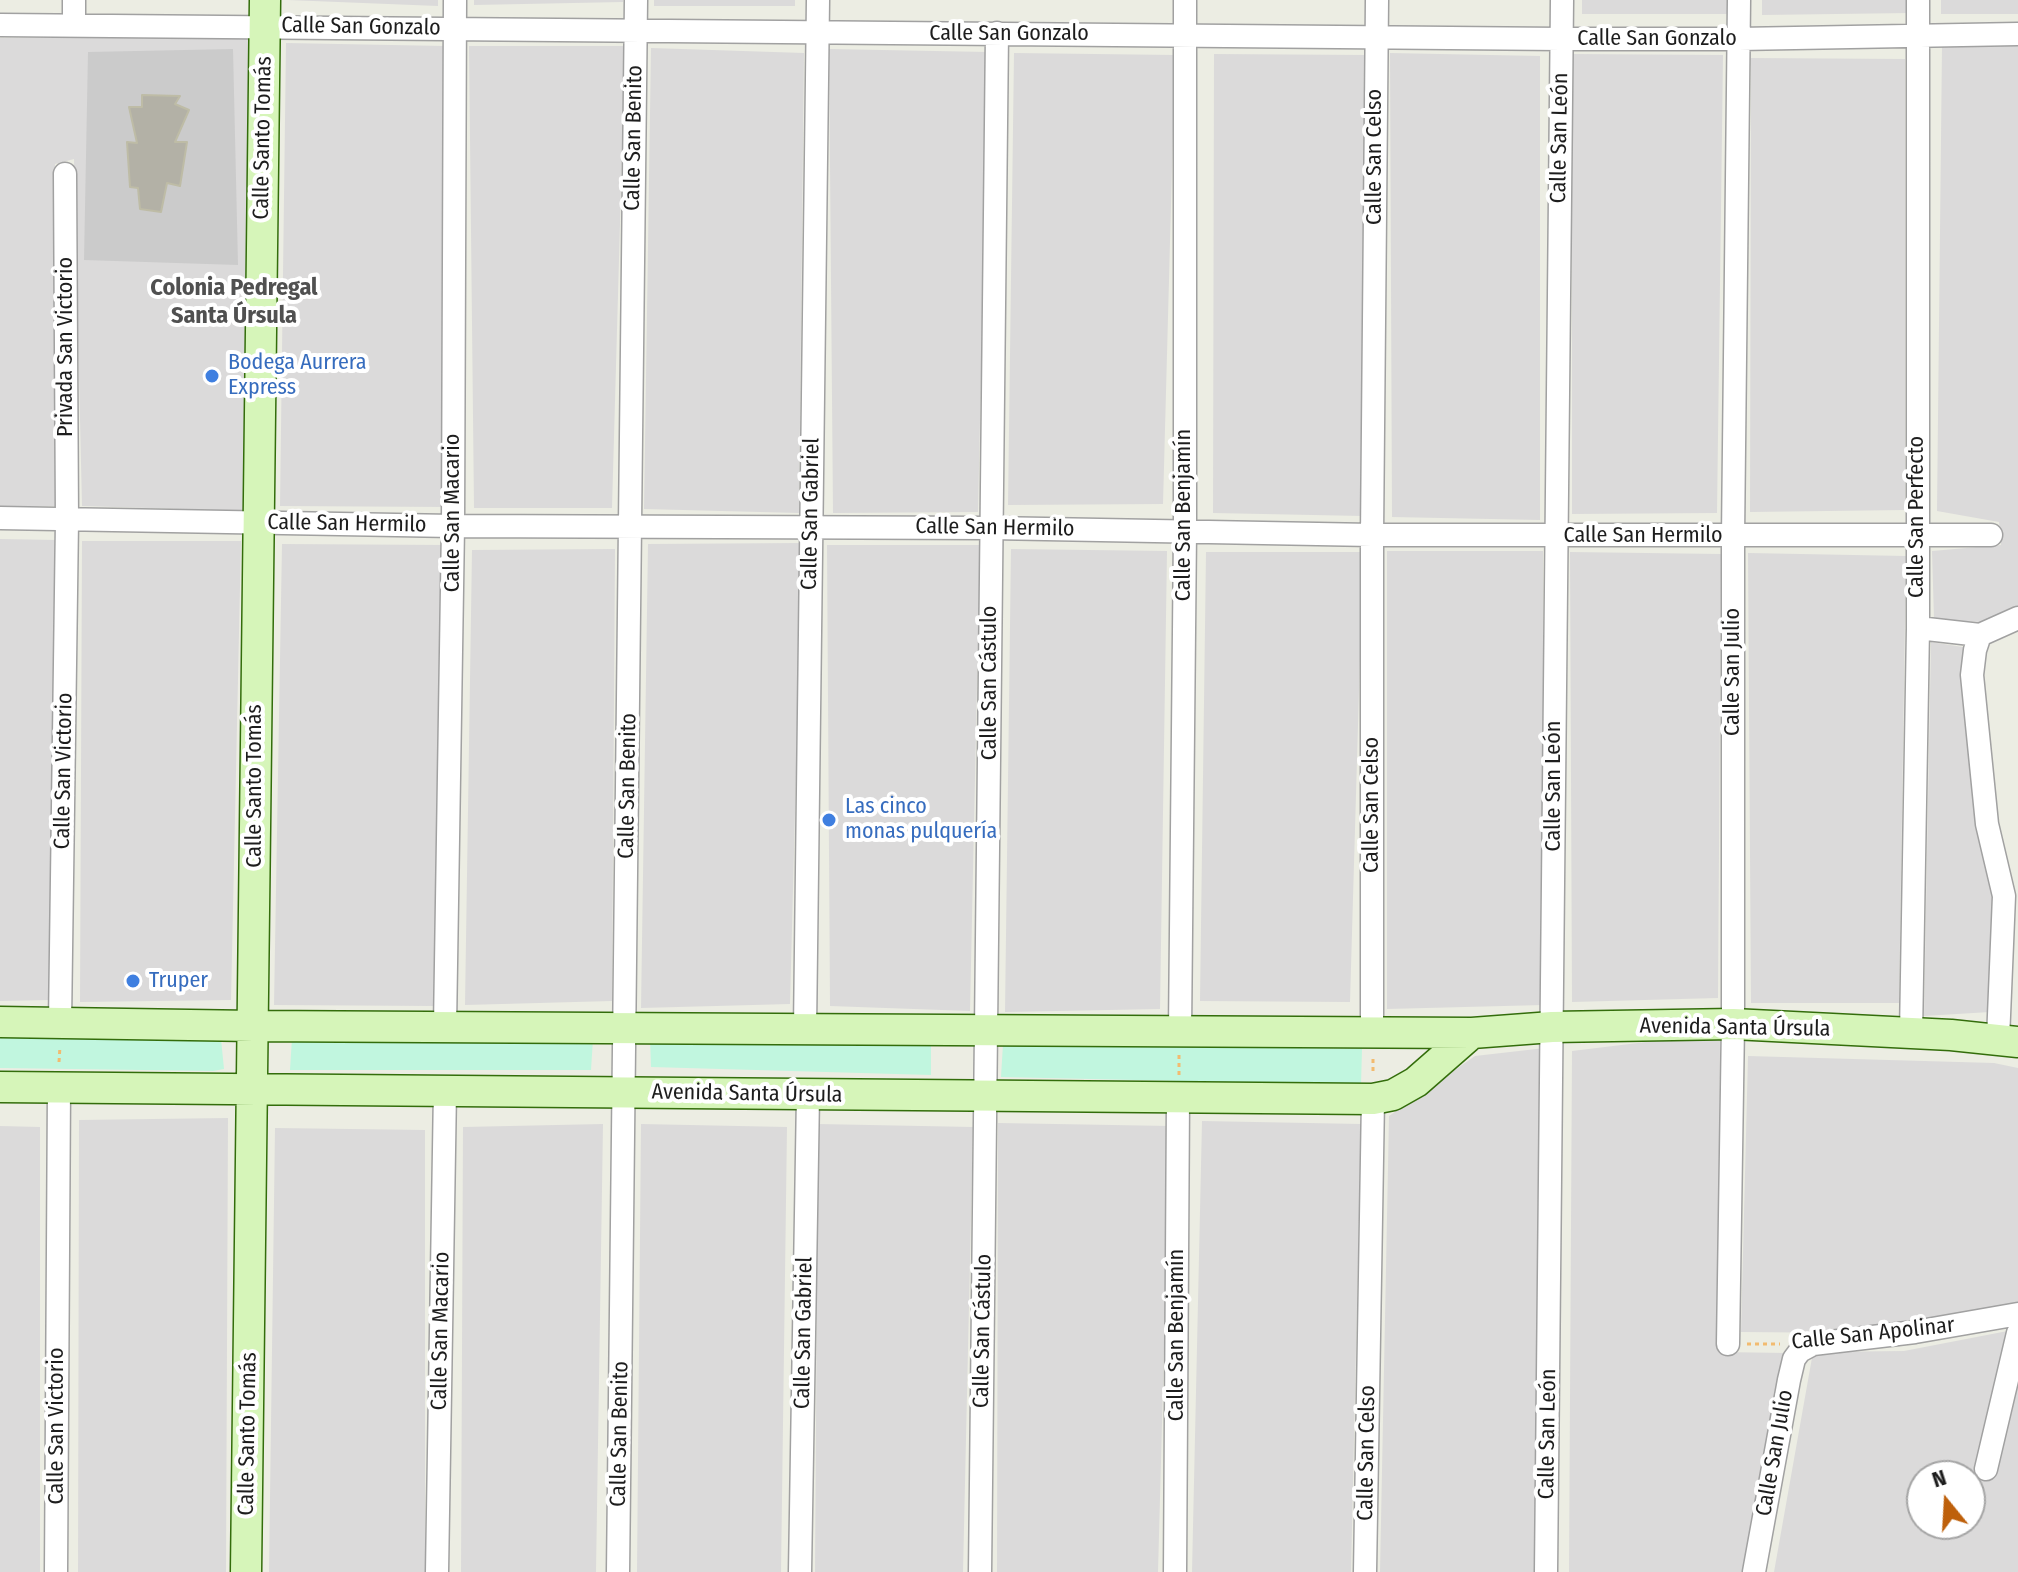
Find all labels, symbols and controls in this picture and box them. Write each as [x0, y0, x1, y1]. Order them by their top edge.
street label: Calle San Gonzalo [281, 12, 441, 42]
street label: Calle San Gonzalo [929, 21, 1089, 47]
street label: Calle San Gonzalo [1577, 26, 1737, 52]
street label: Calle Santo Tomás [248, 56, 278, 220]
street label: Calle San Benito [620, 65, 648, 211]
street label: Calle San León [1546, 72, 1574, 204]
street label: Calle San Celso [1362, 89, 1388, 225]
street label: Privada San Victorio [53, 257, 79, 437]
district label: Colonia Pedregal Santa Úrsula [150, 274, 318, 330]
place label: Bodega Aurrera Express [228, 350, 367, 402]
marker: Bodega Aurrera Express [203, 367, 221, 385]
street label: Calle San Benjamín [1171, 429, 1197, 601]
street label: Calle San Macario [440, 434, 466, 592]
street label: Calle San Perfecto [1904, 436, 1930, 598]
street label: Calle San Gabriel [796, 438, 826, 590]
street label: Calle San Hermilo [267, 509, 427, 539]
street label: Calle San Hermilo [915, 513, 1075, 543]
street label: Calle San Hermilo [1563, 523, 1723, 549]
street label: Calle San Cástulo [977, 606, 1003, 760]
street label: Calle San Julio [1720, 608, 1746, 736]
street label: Calle San Victorio [49, 692, 79, 850]
street label: Calle Santo Tomás [242, 704, 268, 868]
street label: Calle San Benito [614, 713, 642, 859]
street label: Calle San León [1541, 721, 1567, 851]
street label: Calle San Celso [1359, 737, 1385, 873]
place label: Las cinco monas pulquería [845, 794, 997, 846]
marker: Las cinco monas pulquería [820, 811, 838, 829]
place label: Truper [149, 968, 208, 994]
marker: Truper [124, 972, 142, 990]
street label: Avenida Santa Úrsula [1639, 1013, 1831, 1043]
street label: Avenida Santa Úrsula [651, 1079, 843, 1109]
street label: Calle San Benjamín [1164, 1249, 1190, 1421]
street label: Calle San Macario [426, 1251, 456, 1411]
street label: Calle San Cástulo [968, 1254, 998, 1408]
street label: Calle San Gabriel [789, 1257, 819, 1409]
street label: Calle San Apolinar [1790, 1312, 1956, 1356]
street label: Calle San Victorio [44, 1348, 70, 1504]
street label: Calle Santo Tomás [233, 1352, 263, 1516]
street label: Calle San Benito [606, 1361, 634, 1507]
street label: Calle San León [1534, 1368, 1562, 1500]
street label: Calle San Celso [1353, 1385, 1381, 1521]
street label: Calle San Julio [1751, 1388, 1799, 1518]
north arrow [1906, 1460, 1986, 1540]
text: N [1929, 1464, 1949, 1493]

